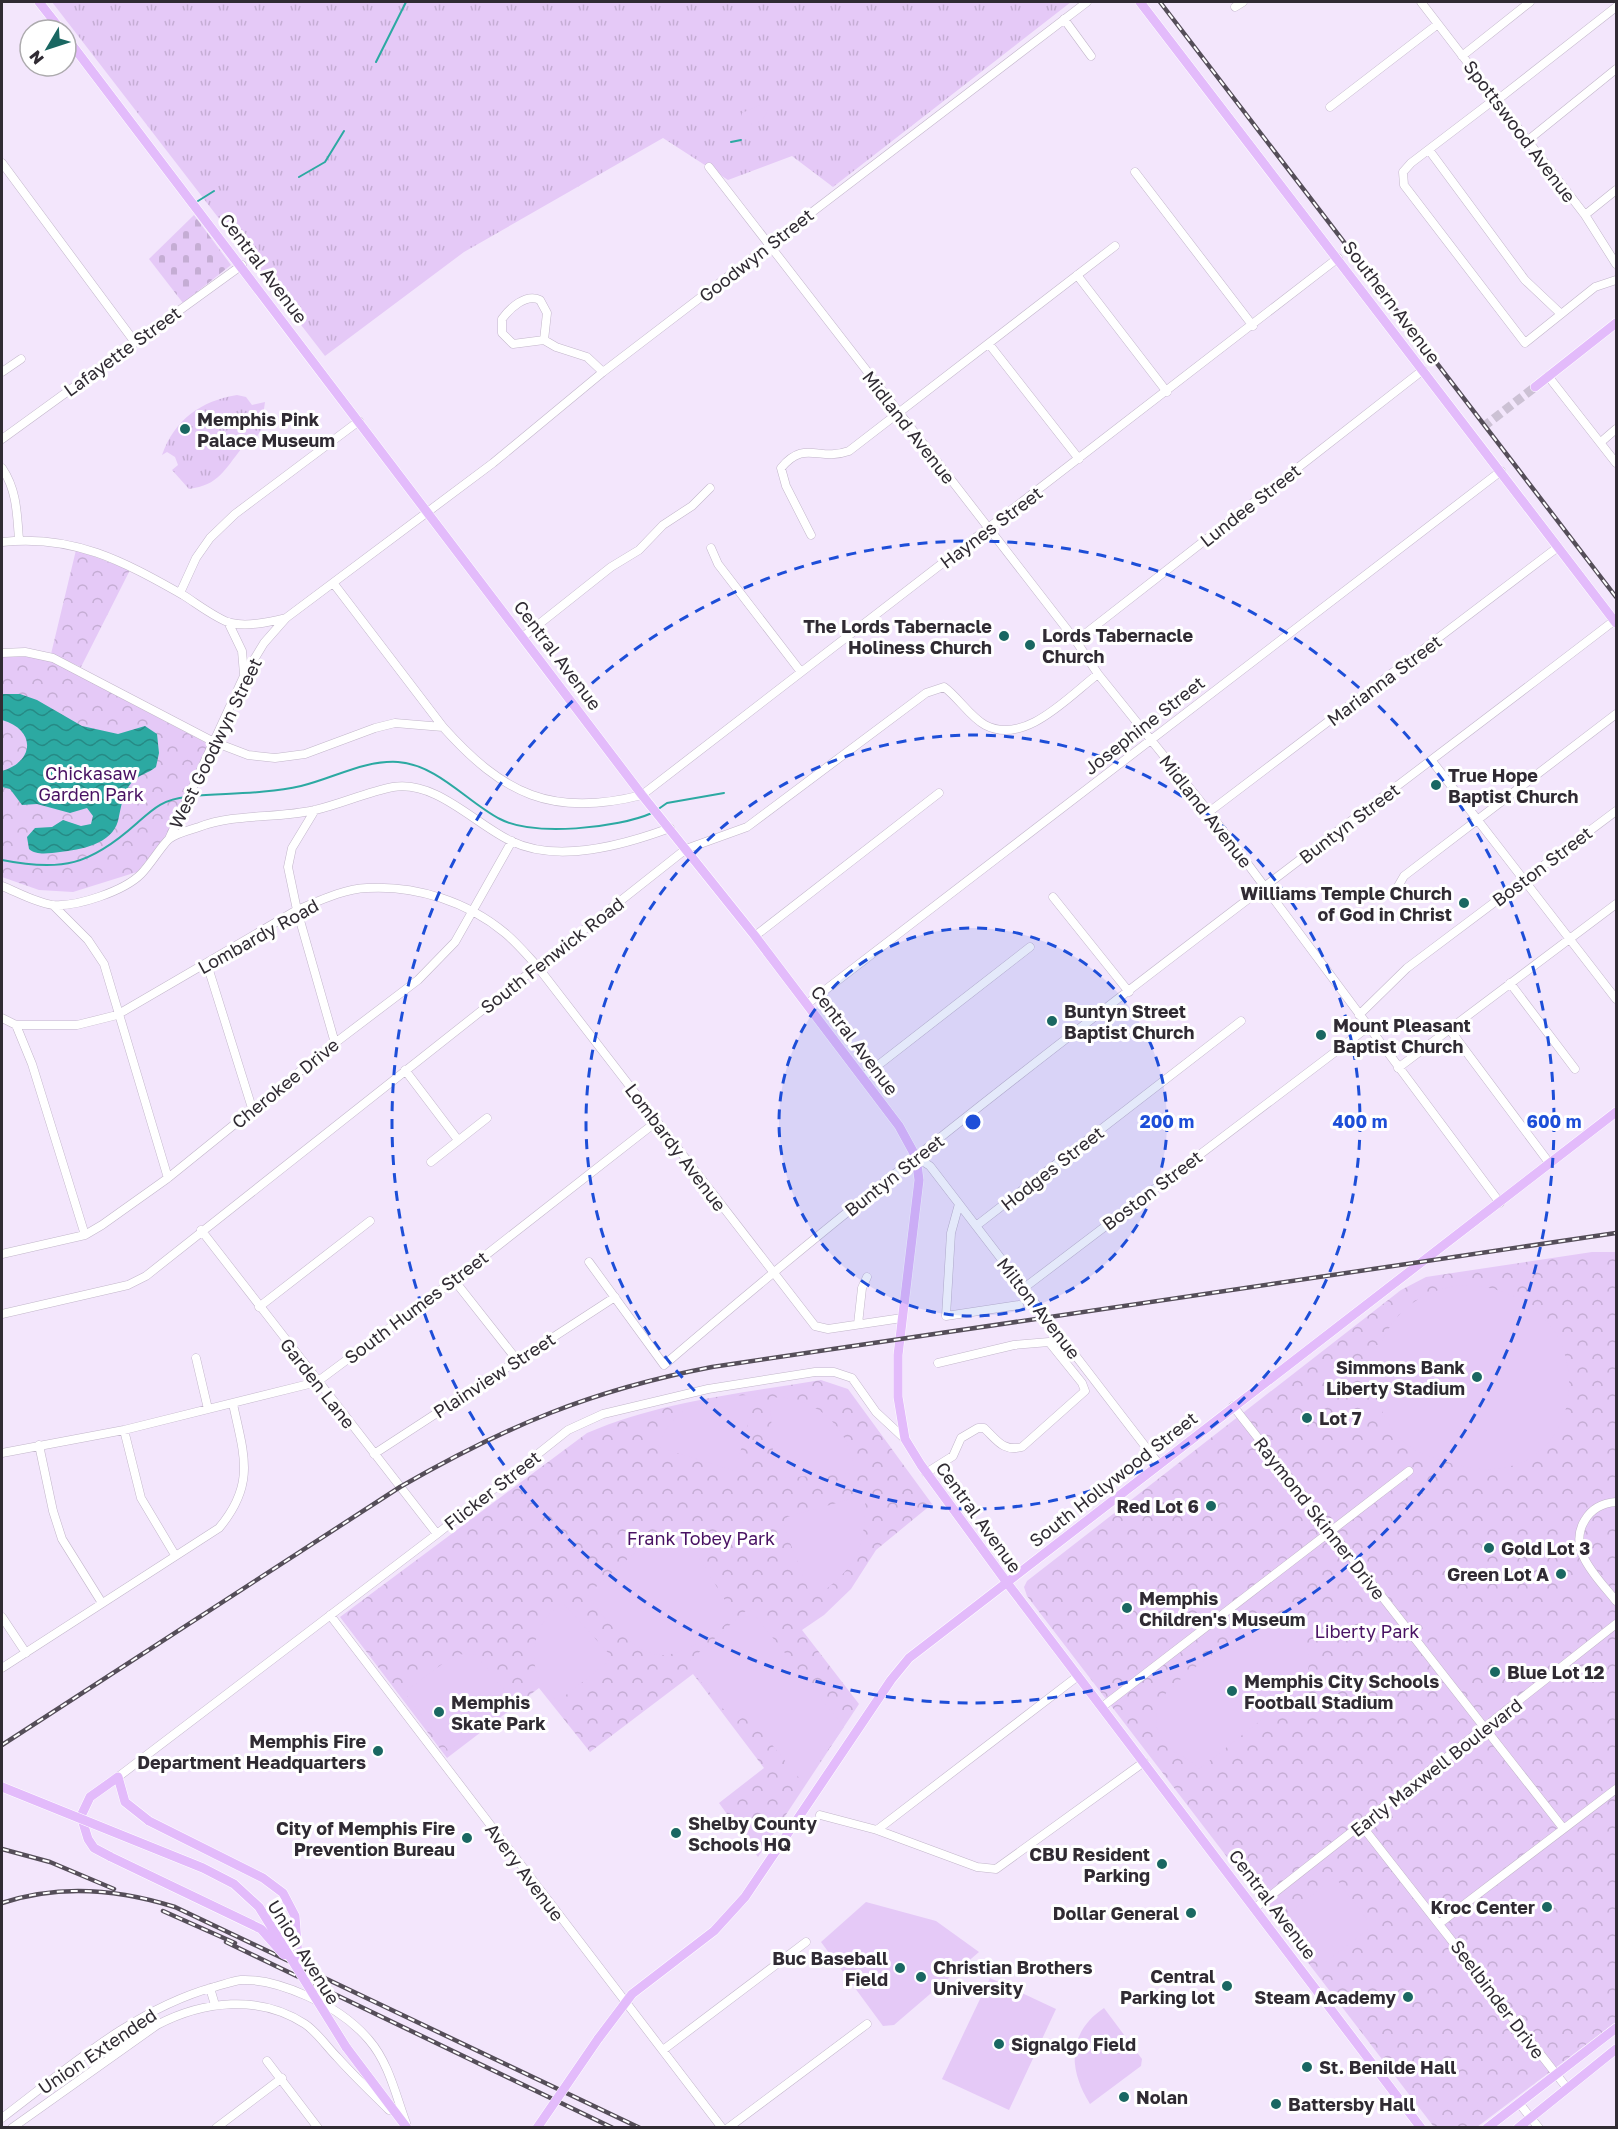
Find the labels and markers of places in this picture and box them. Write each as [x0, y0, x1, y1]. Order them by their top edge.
place label: Memphis Pink Palace Museum [197, 408, 335, 451]
marker: Memphis Pink Palace Museum [178, 422, 192, 436]
place label: The Lords Tabernacle Holiness Church [803, 615, 992, 658]
place label: Lords Tabernacle Church [1042, 624, 1193, 667]
marker: The Lords Tabernacle Holiness Church [997, 629, 1011, 643]
marker: Lords Tabernacle Church [1023, 638, 1037, 652]
place label: True Hope Baptist Church [1448, 764, 1578, 807]
marker: True Hope Baptist Church [1429, 778, 1443, 792]
place label: Williams Temple Church of God in Christ [1240, 882, 1452, 925]
marker: Williams Temple Church of God in Christ [1457, 896, 1471, 910]
place label: Buntyn Street Baptist Church [1064, 1000, 1194, 1043]
marker: Buntyn Street Baptist Church [1045, 1014, 1059, 1028]
place label: Mount Pleasant Baptist Church [1333, 1014, 1471, 1057]
marker: Mount Pleasant Baptist Church [1314, 1028, 1328, 1042]
centre of rings [963, 1112, 983, 1132]
place label: Simmons Bank Liberty Stadium [1326, 1356, 1466, 1399]
marker: Simmons Bank Liberty Stadium [1470, 1370, 1484, 1384]
place label: Lot 7 [1319, 1407, 1362, 1429]
marker: Lot 7 [1300, 1411, 1314, 1425]
place label: Red Lot 6 [1116, 1495, 1199, 1517]
marker: Red Lot 6 [1204, 1499, 1218, 1513]
place label: Gold Lot 3 [1501, 1537, 1590, 1559]
marker: Gold Lot 3 [1482, 1541, 1496, 1555]
place label: Green Lot A [1447, 1563, 1549, 1585]
marker: Green Lot A [1554, 1567, 1568, 1581]
place label: Memphis Children's Museum [1139, 1587, 1306, 1630]
marker: Memphis Children's Museum [1120, 1601, 1134, 1615]
place label: Blue Lot 12 [1507, 1661, 1604, 1683]
marker: Blue Lot 12 [1488, 1665, 1502, 1679]
place label: Memphis City Schools Football Stadium [1244, 1670, 1439, 1713]
marker: Memphis City Schools Football Stadium [1225, 1684, 1239, 1698]
place label: Memphis Skate Park [451, 1691, 546, 1734]
marker: Memphis Skate Park [432, 1705, 446, 1719]
place label: Memphis Fire Department Headquarters [137, 1730, 366, 1773]
marker: Memphis Fire Department Headquarters [371, 1744, 385, 1758]
place label: Shelby County Schools HQ [688, 1812, 817, 1855]
place label: City of Memphis Fire Prevention Bureau [276, 1817, 455, 1860]
marker: Shelby County Schools HQ [669, 1826, 683, 1840]
marker: City of Memphis Fire Prevention Bureau [460, 1831, 474, 1845]
place label: CBU Resident Parking [1029, 1843, 1150, 1886]
marker: CBU Resident Parking [1155, 1857, 1169, 1871]
place label: Kroc Center [1430, 1896, 1535, 1918]
marker: Kroc Center [1540, 1900, 1554, 1914]
place label: Dollar General [1053, 1902, 1179, 1924]
marker: Dollar General [1184, 1906, 1198, 1920]
place label: Buc Baseball Field [772, 1947, 888, 1990]
place label: Christian Brothers University [933, 1956, 1093, 1999]
marker: Buc Baseball Field [893, 1961, 907, 1975]
place label: Central Parking lot [1120, 1965, 1215, 2008]
marker: Christian Brothers University [914, 1970, 928, 1984]
marker: Central Parking lot [1220, 1979, 1234, 1993]
place label: Steam Academy [1254, 1986, 1396, 2008]
marker: Steam Academy [1401, 1990, 1415, 2004]
place label: Signalgo Field [1011, 2033, 1136, 2055]
marker: Signalgo Field [992, 2037, 1006, 2051]
place label: St. Benilde Hall [1319, 2056, 1456, 2078]
marker: St. Benilde Hall [1300, 2060, 1314, 2074]
place label: Nolan [1136, 2086, 1188, 2108]
marker: Nolan [1117, 2090, 1131, 2104]
place label: Battersby Hall [1288, 2093, 1415, 2115]
marker: Battersby Hall [1269, 2097, 1283, 2111]

